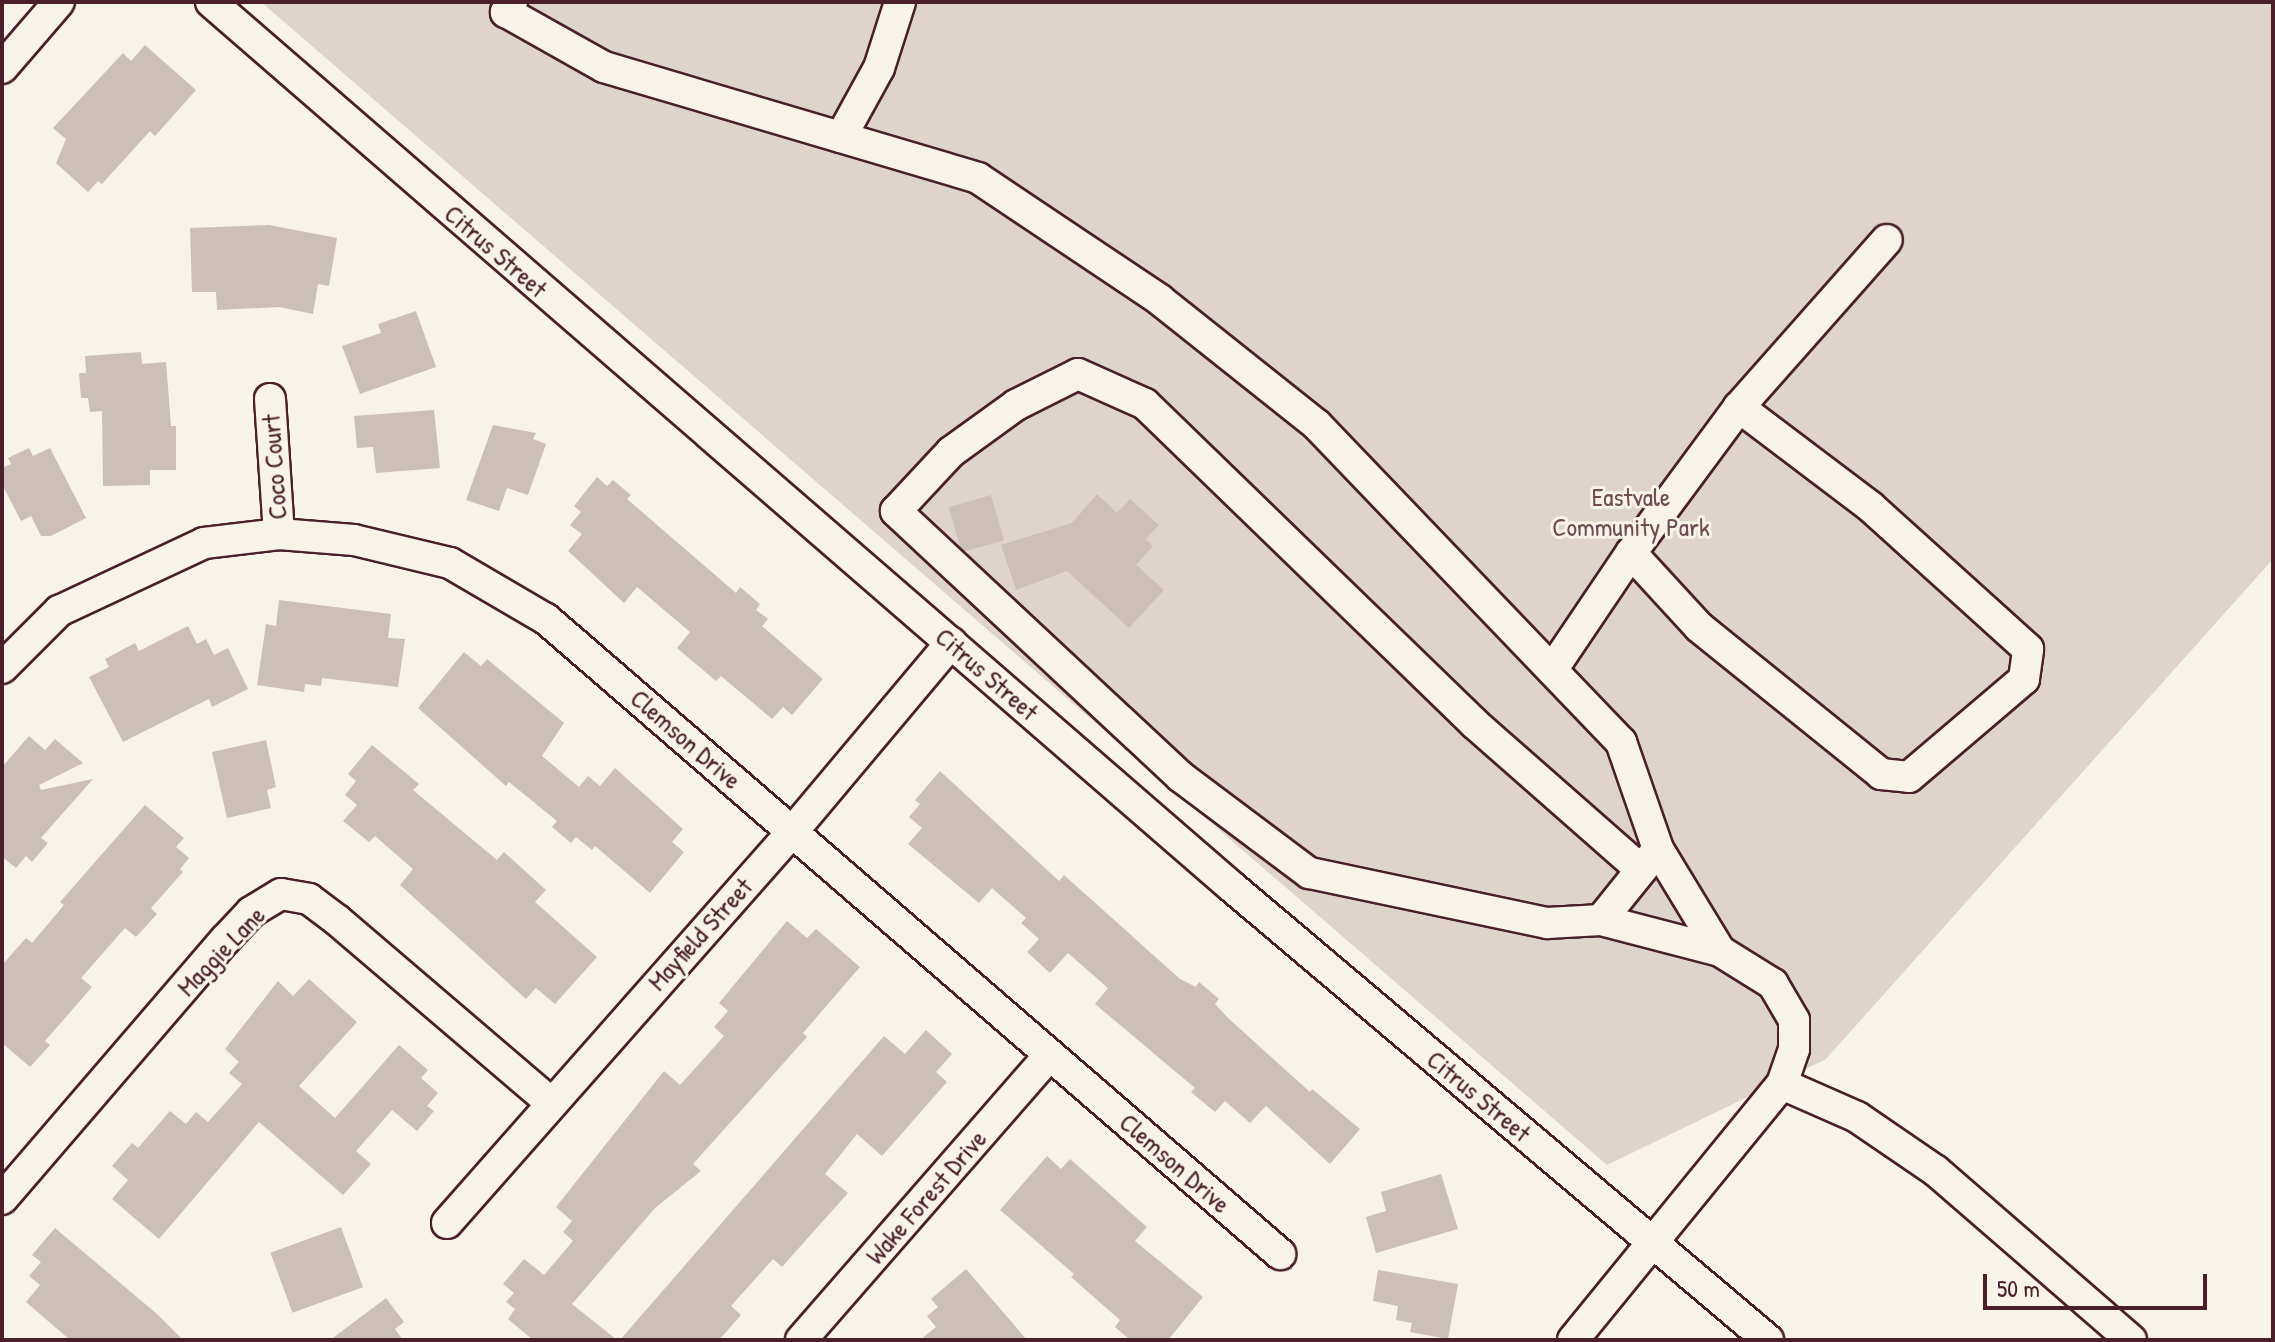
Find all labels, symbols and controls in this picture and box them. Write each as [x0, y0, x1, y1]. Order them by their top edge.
street label: Citrus Street [438, 198, 554, 304]
street label: Coco Court [255, 413, 293, 521]
park label: Eastvale Community Park [1552, 481, 1710, 542]
street label: Citrus Street [929, 621, 1045, 727]
street label: Clemson Drive [624, 683, 748, 795]
street label: Mayfield Street [641, 871, 759, 997]
street label: Maggie Lane [171, 900, 271, 1002]
street label: Citrus Street [1421, 1044, 1537, 1148]
street label: Clemson Drive [1113, 1107, 1237, 1219]
street label: Wake Forest Drive [859, 1123, 993, 1271]
scale bar [1987, 1258, 2211, 1308]
text: 50 m [1997, 1272, 2040, 1304]

